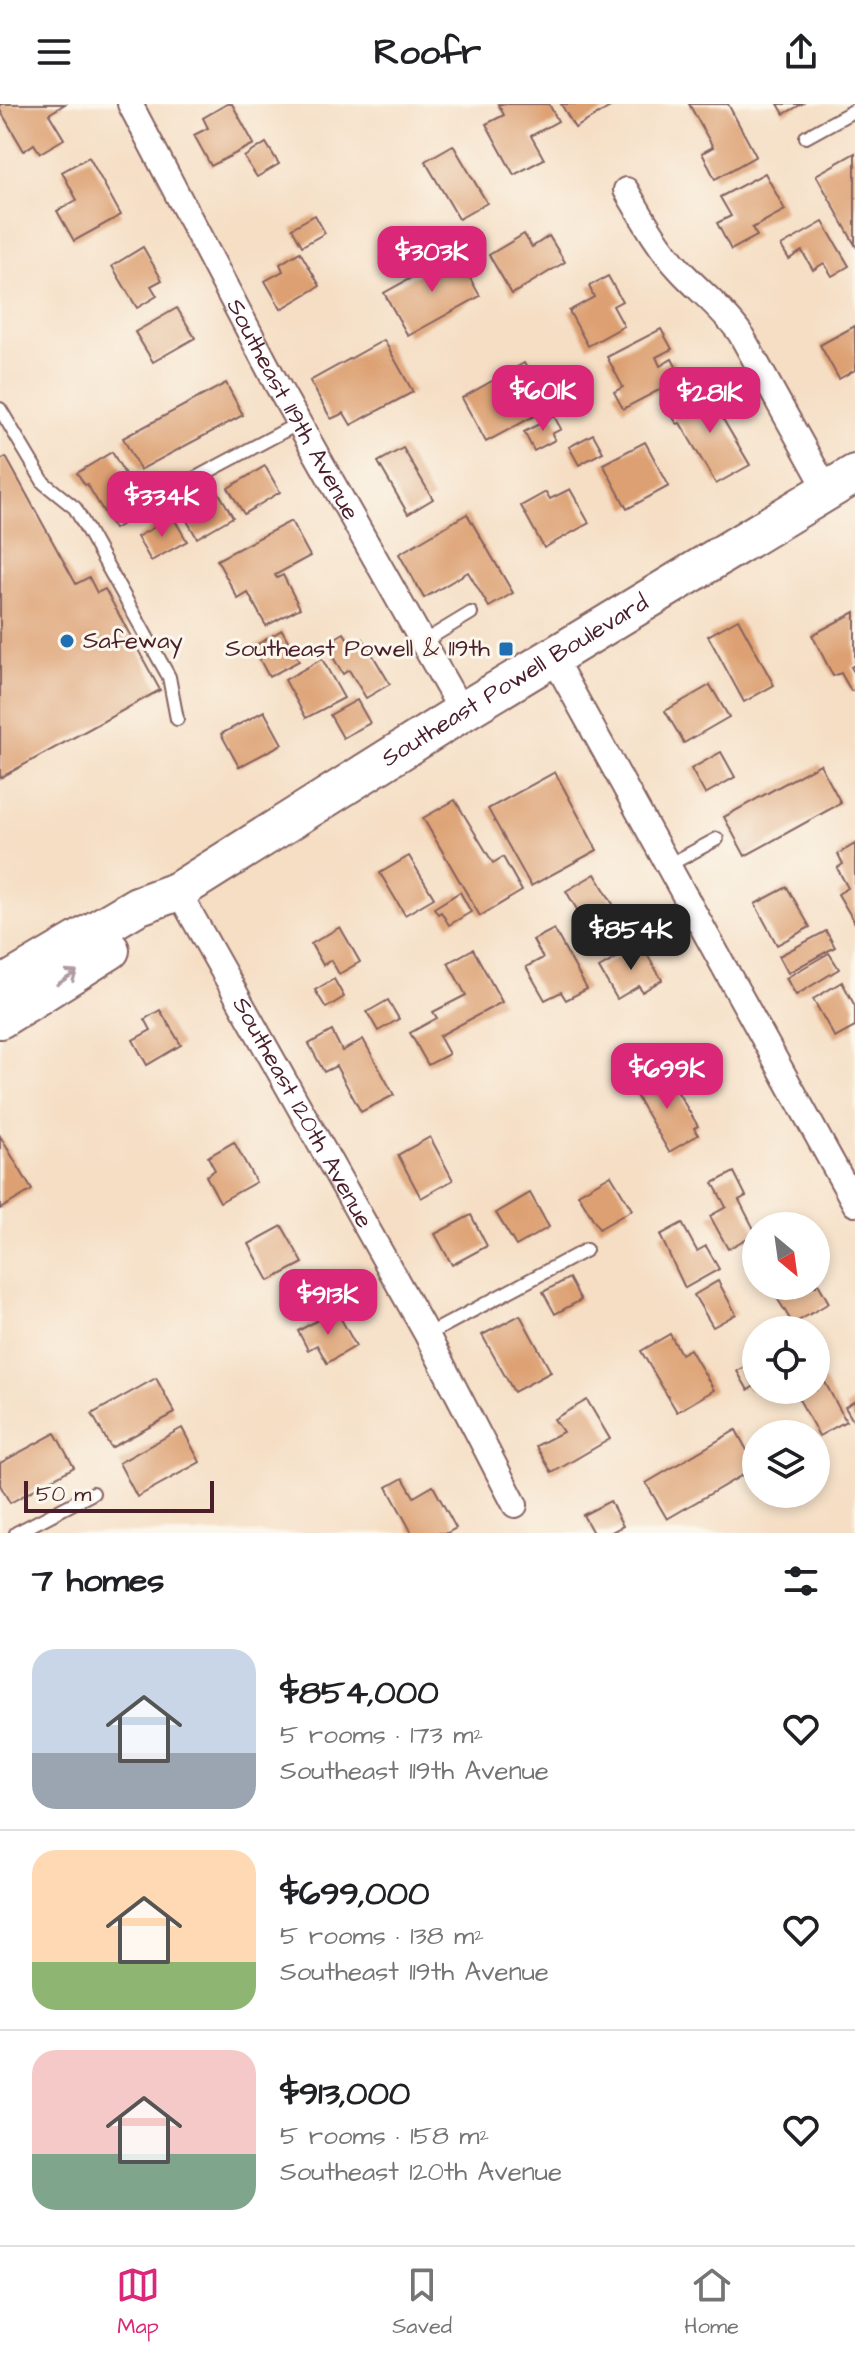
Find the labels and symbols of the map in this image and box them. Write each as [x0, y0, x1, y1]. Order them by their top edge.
pin: $303K [376, 226, 488, 294]
street label: Southeast 119th Avenue [218, 293, 367, 526]
pin: $601K [487, 365, 599, 433]
pin: $281K [654, 367, 766, 435]
pin: $334K [106, 471, 218, 539]
street label: Southeast Powell Boulevard [375, 586, 655, 776]
place label: Safeway [83, 624, 183, 659]
marker: Safeway [58, 632, 76, 650]
place label: Southeast Powell & 119th [225, 632, 490, 666]
marker: Southeast Powell & 119th [497, 640, 515, 658]
pin: $854K [575, 904, 687, 972]
one-way arrow [55, 970, 77, 987]
street label: Southeast 120th Avenue [224, 991, 381, 1234]
pin: $699K [611, 1043, 723, 1111]
north arrow [742, 1212, 830, 1300]
pin: $913K [272, 1269, 384, 1337]
scale bar [24, 1477, 214, 1513]

